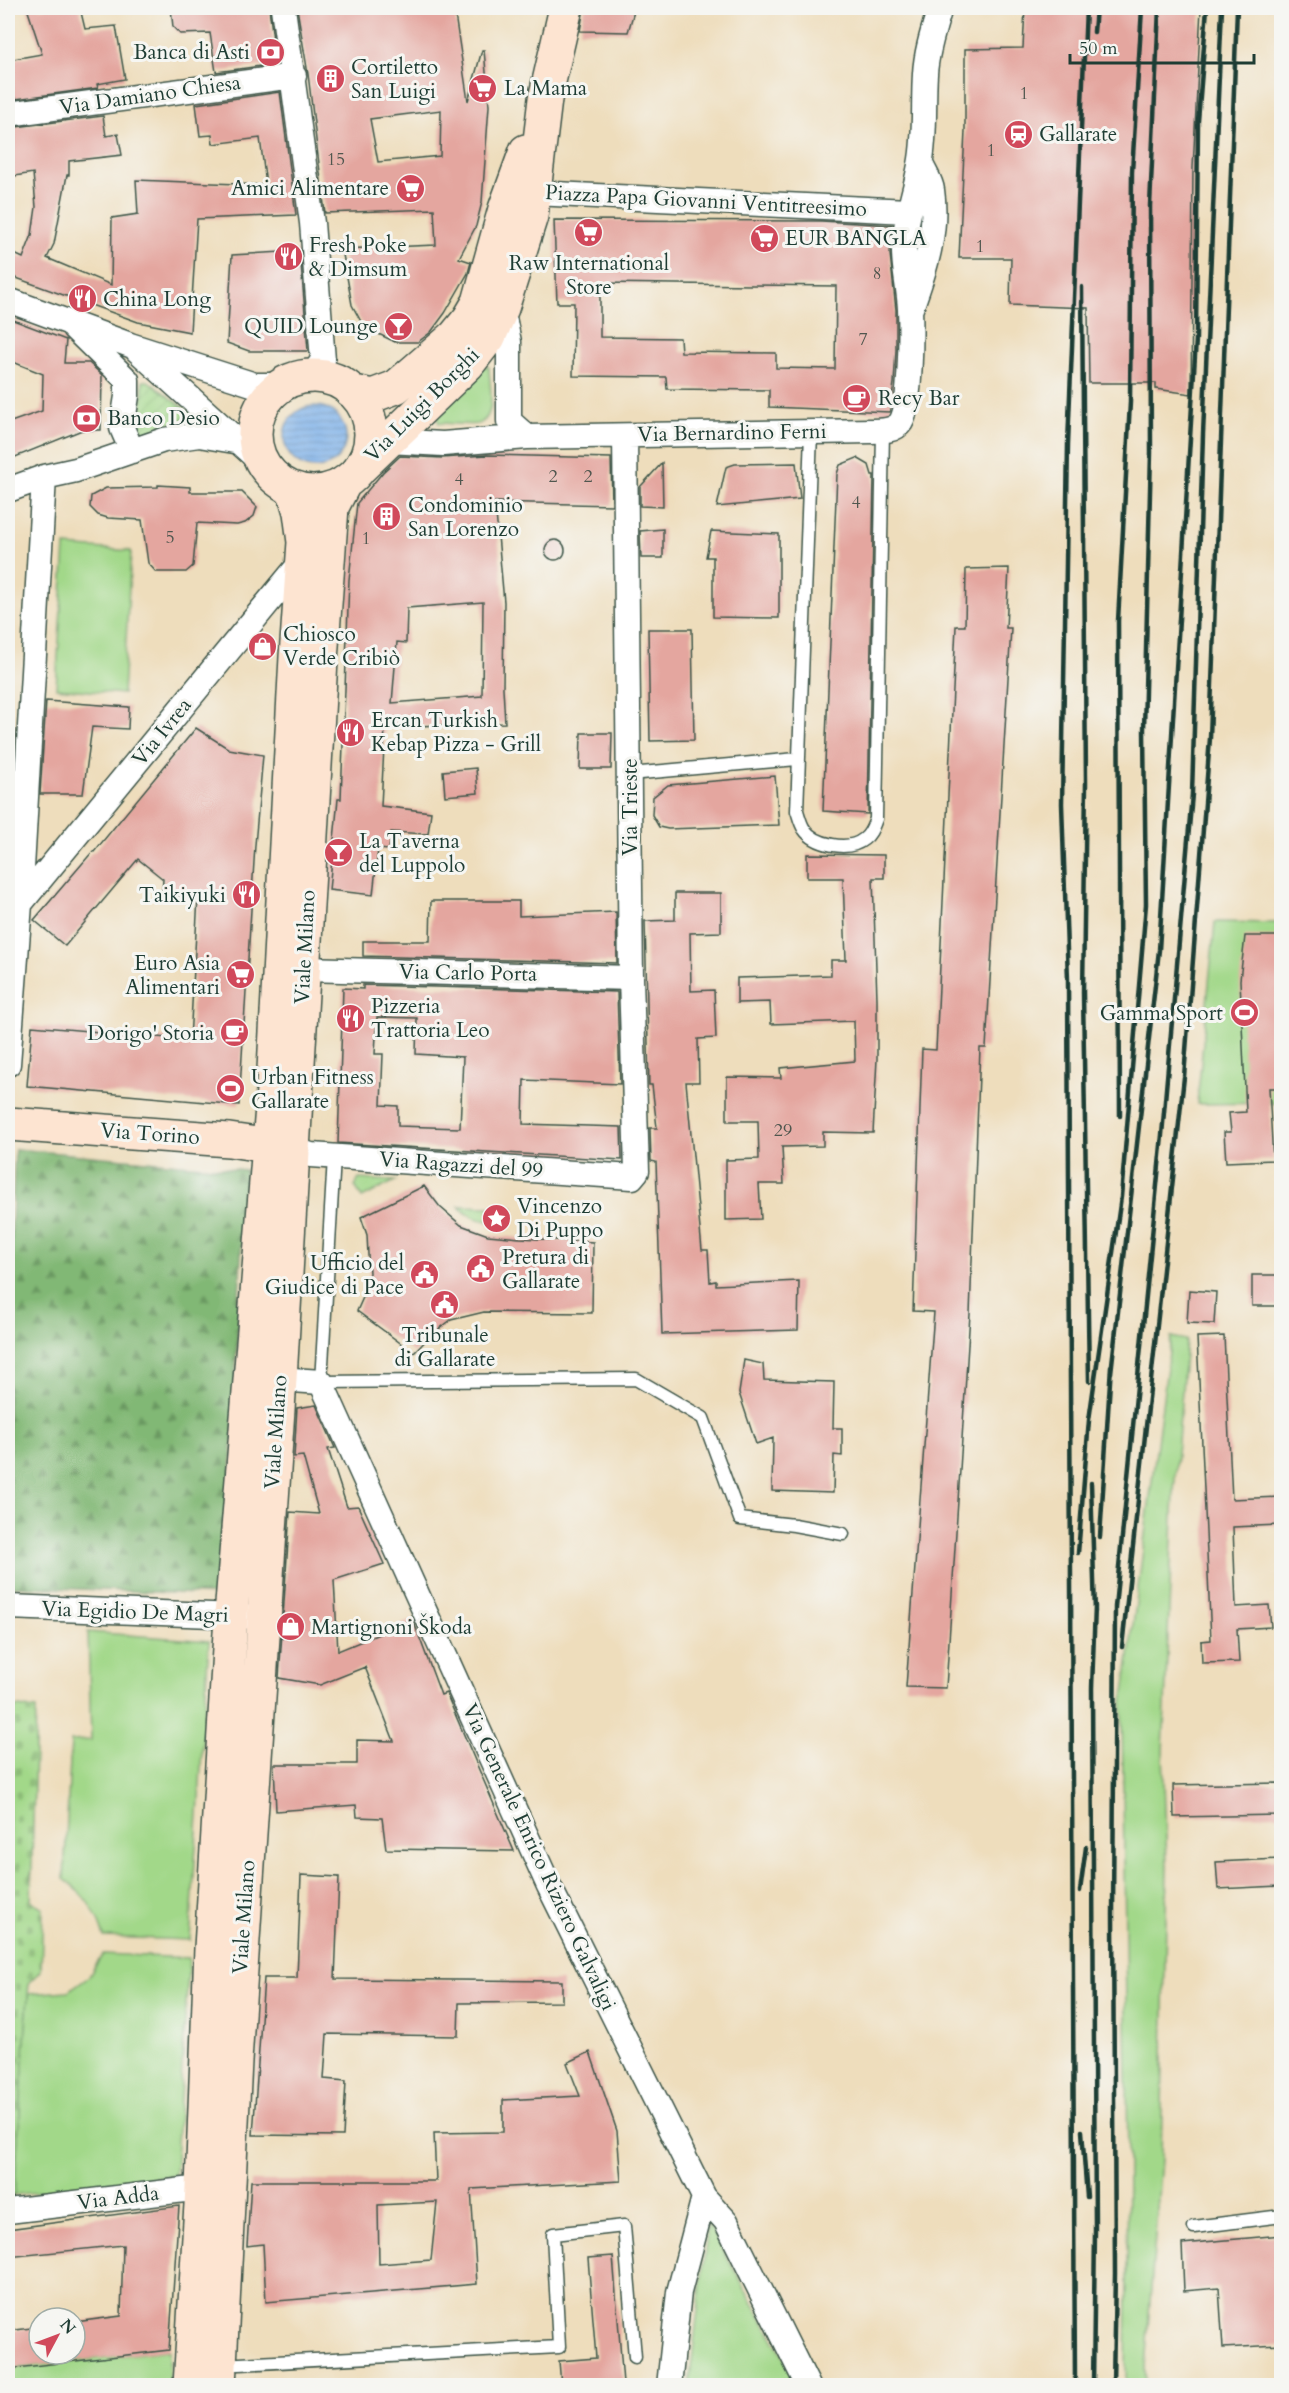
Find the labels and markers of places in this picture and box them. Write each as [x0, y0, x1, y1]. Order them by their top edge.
bank icon: Banca di Asti [255, 36, 287, 68]
place label: Banca di Asti [133, 38, 250, 67]
place label: Cortiletto San Luigi [351, 53, 438, 106]
building icon: Cortiletto San Luigi [314, 63, 346, 95]
supermarket icon: La Mama [467, 72, 499, 104]
place label: La Mama [504, 74, 587, 103]
station icon: Gallarate [1002, 118, 1034, 150]
place label: Gallarate [1039, 120, 1117, 149]
supermarket icon: Amici Alimentare [394, 172, 426, 204]
place label: Amici Alimentare [231, 174, 389, 203]
supermarket icon: Raw International Store [573, 216, 605, 248]
supermarket icon: EUR BANGLA [748, 222, 780, 254]
place label: EUR BANGLA [785, 224, 927, 253]
place label: Fresh Poke & Dimsum [309, 231, 408, 284]
restaurant icon: Fresh Poke & Dimsum [272, 241, 304, 273]
place label: Raw International Store [509, 249, 669, 302]
restaurant icon: China Long [66, 283, 98, 315]
place label: China Long [103, 285, 211, 314]
bar icon: QUID Lounge [383, 310, 415, 342]
place label: QUID Lounge [244, 312, 378, 341]
cafe icon: Recy Bar [841, 382, 873, 414]
place label: Recy Bar [878, 384, 960, 413]
bank icon: Banco Desio [70, 402, 102, 434]
place label: Banco Desio [107, 404, 220, 433]
place label: Condominio San Lorenzo [408, 491, 523, 544]
building icon: Condominio San Lorenzo [371, 501, 403, 533]
place label: Chiosco Verde Cribiò [283, 620, 400, 673]
shop icon: Chiosco Verde Cribiò [246, 630, 278, 662]
place label: Ercan Turkish Kebap Pizza - Grill [371, 706, 541, 759]
restaurant icon: Ercan Turkish Kebap Pizza - Grill [334, 716, 366, 748]
place label: La Taverna del Luppolo [359, 827, 465, 880]
bar icon: La Taverna del Luppolo [322, 837, 354, 869]
restaurant icon: Taikiyuki [231, 879, 263, 911]
place label: Taikiyuki [139, 881, 226, 910]
place label: Euro Asia Alimentari [125, 949, 220, 1002]
supermarket icon: Euro Asia Alimentari [225, 959, 257, 991]
place label: Pizzeria Trattoria Leo [371, 992, 490, 1045]
sports icon: Gamma Sport [1228, 997, 1260, 1029]
place label: Gamma Sport [1100, 999, 1223, 1028]
restaurant icon: Pizzeria Trattoria Leo [334, 1002, 366, 1034]
cafe icon: Dorigo' Storia [219, 1017, 251, 1049]
place label: Dorigo' Storia [87, 1019, 214, 1048]
place label: Urban Fitness Gallarate [251, 1063, 374, 1116]
sports icon: Urban Fitness Gallarate [214, 1073, 246, 1105]
place label: Vincenzo Di Puppo [517, 1192, 603, 1245]
place icon: Vincenzo Di Puppo [480, 1202, 512, 1234]
place label: Pretura di Gallarate [502, 1243, 589, 1296]
place label: Ufficio del Giudice di Pace [265, 1249, 404, 1302]
public building icon: Pretura di Gallarate [465, 1253, 497, 1285]
public building icon: Ufficio del Giudice di Pace [409, 1259, 441, 1291]
public building icon: Tribunale di Gallarate [429, 1288, 461, 1320]
place label: Tribunale di Gallarate [394, 1321, 496, 1374]
shop icon: Martignoni Škoda [274, 1611, 306, 1643]
place label: Martignoni Škoda [311, 1612, 472, 1642]

